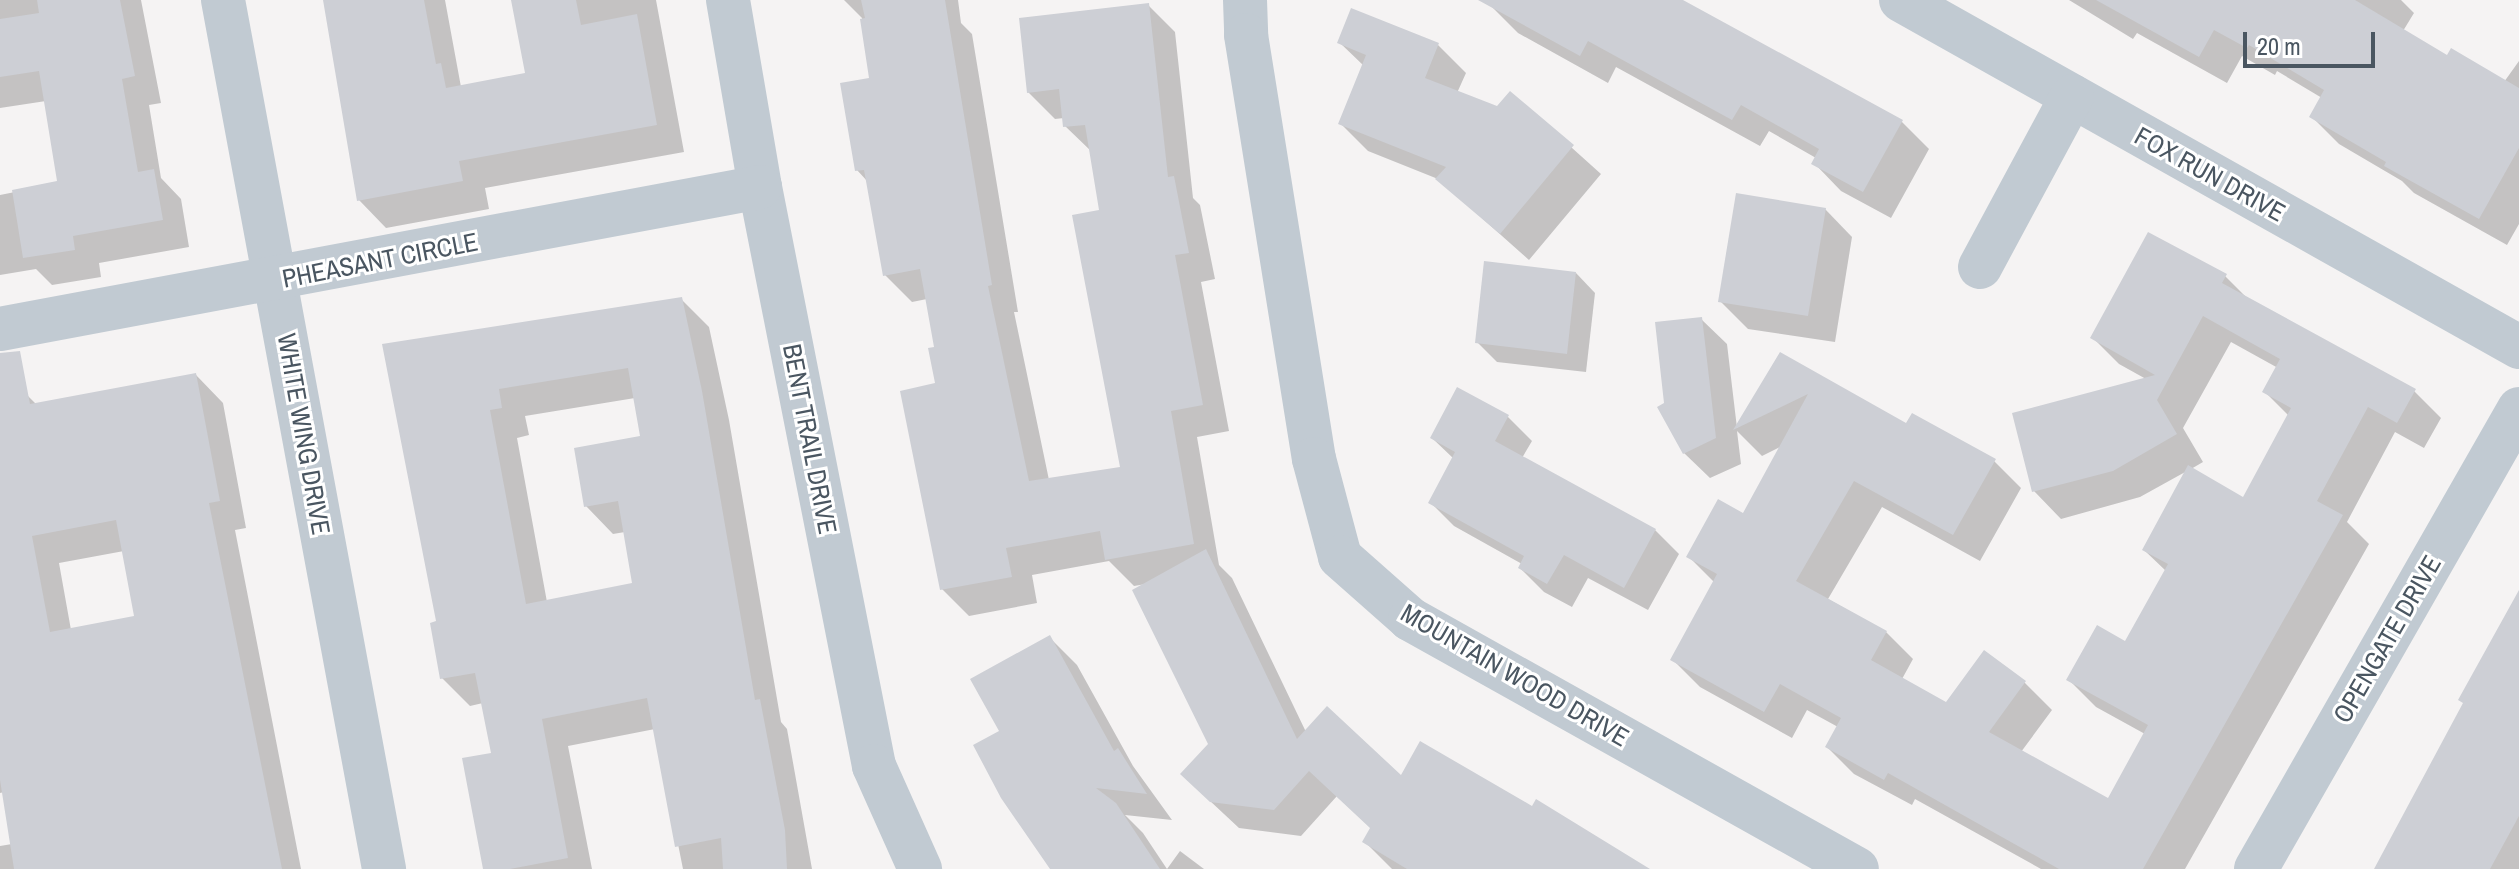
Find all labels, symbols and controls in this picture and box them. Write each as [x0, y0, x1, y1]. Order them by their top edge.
scale bar [2247, 16, 2379, 66]
text: 20 m [2257, 30, 2301, 62]
street label: FOX RUN DRIVE [2129, 120, 2291, 228]
street label: PHEASANT CIRCLE [279, 226, 481, 294]
street label: WHITE WING DRIVE [271, 331, 337, 537]
street label: BENT TRAIL DRIVE [776, 341, 844, 537]
street label: OPENGATE DRIVE [2326, 550, 2448, 728]
street label: MOUNTAIN WOOD DRIVE [1396, 597, 1634, 753]

